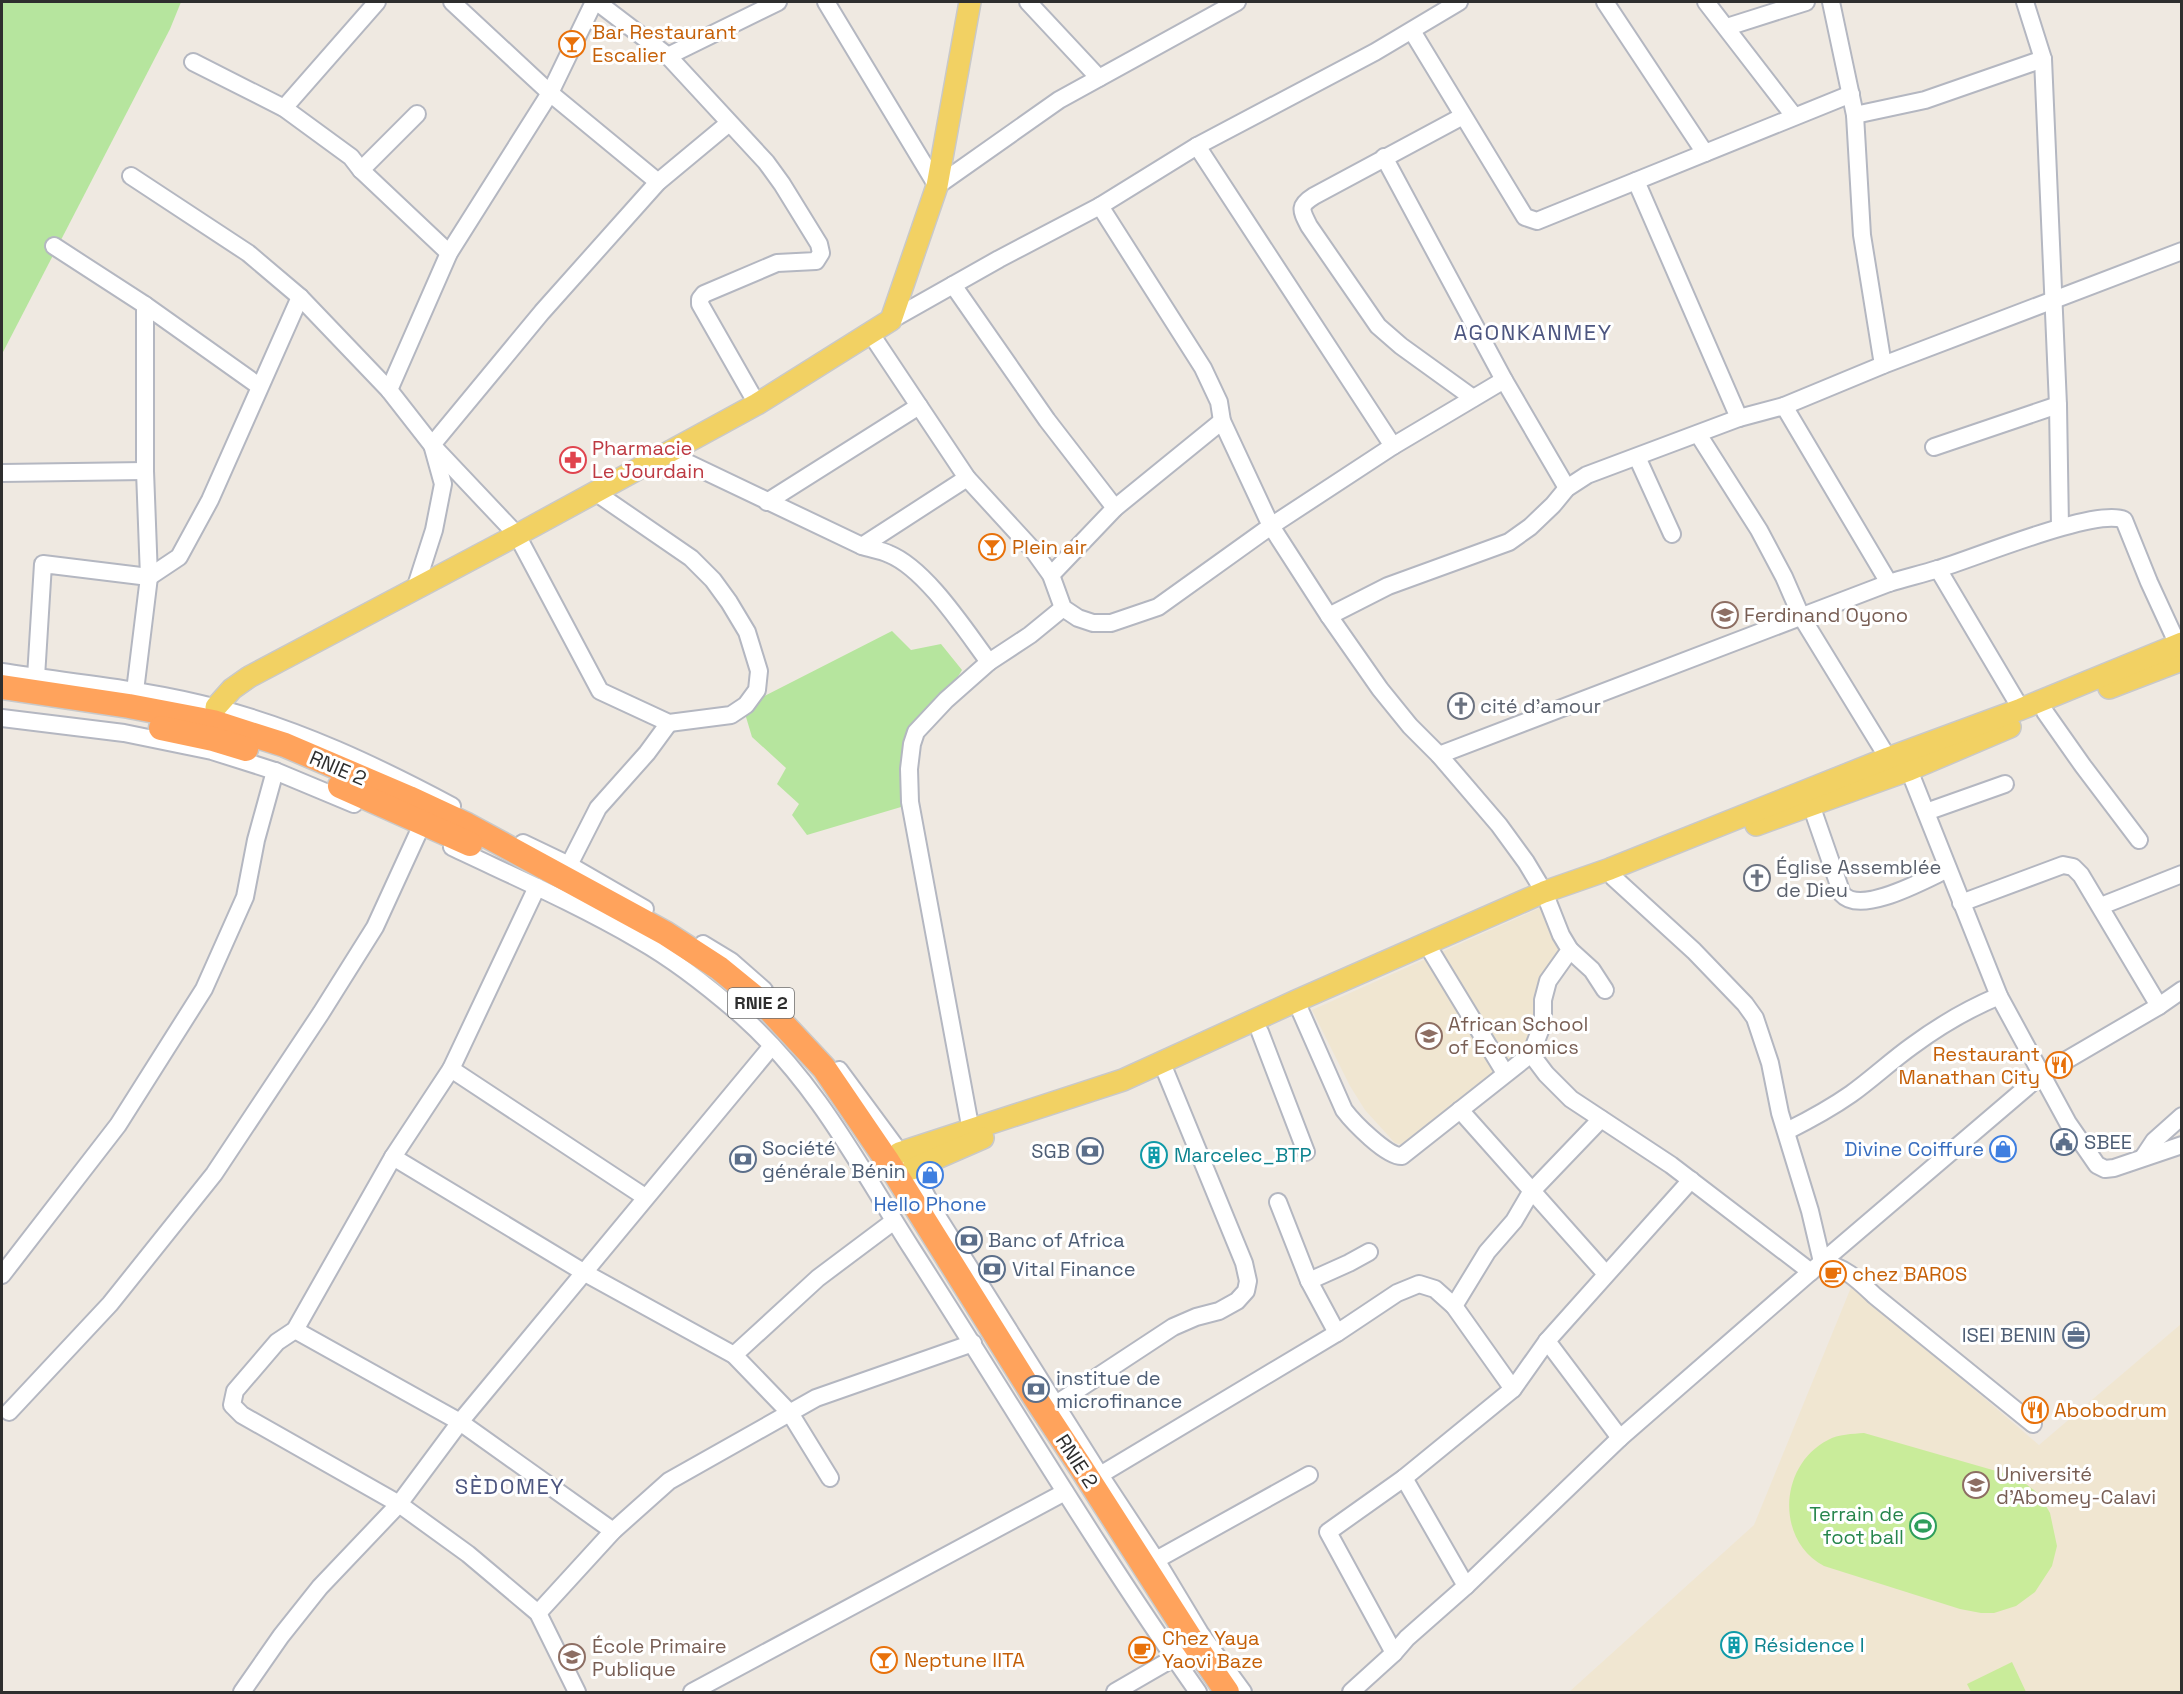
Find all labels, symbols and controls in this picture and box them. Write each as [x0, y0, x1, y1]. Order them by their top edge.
place label: Bar Restaurant Escalier [592, 19, 737, 68]
bar icon: Bar Restaurant Escalier [557, 29, 587, 59]
district label: AGONKANMEY [1453, 318, 1613, 346]
place label: Pharmacie Le Jourdain [592, 435, 705, 484]
pharmacy icon: Pharmacie Le Jourdain [558, 445, 588, 475]
bar icon: Plein air [977, 532, 1007, 562]
place label: Plein air [1012, 534, 1087, 560]
school or university icon: Ferdinand Oyono [1710, 600, 1740, 630]
place label: Ferdinand Oyono [1744, 602, 1908, 628]
church icon: cité d'amour [1446, 691, 1476, 721]
place label: cité d'amour [1480, 693, 1601, 719]
street label: RNIE 2 [306, 744, 370, 792]
place label: Église Assemblée de Dieu [1776, 854, 1941, 903]
church icon: Église Assemblée de Dieu [1742, 863, 1772, 893]
road number: RNIE 2 [728, 988, 794, 1018]
place label: African School of Economics [1448, 1011, 1588, 1060]
school or university icon: African School of Economics [1414, 1021, 1444, 1051]
place label: Restaurant Manathan City [1899, 1041, 2040, 1090]
restaurant icon: Restaurant Manathan City [2044, 1050, 2074, 1080]
public building icon: SBEE [2049, 1127, 2079, 1157]
place label: SBEE [2084, 1129, 2132, 1155]
shop icon: Divine Coiffure [1988, 1134, 2018, 1164]
place label: Société générale Bénin [762, 1135, 906, 1184]
bank icon: SGB [1075, 1136, 1105, 1166]
place label: Divine Coiffure [1844, 1136, 1984, 1162]
place label: SGB [1031, 1138, 1070, 1164]
building icon: Marcelec_BTP [1139, 1140, 1169, 1170]
place label: Marcelec_BTP [1174, 1142, 1312, 1168]
bank icon: Société générale Bénin [728, 1144, 758, 1174]
shop icon: Hello Phone [915, 1160, 945, 1190]
place label: Hello Phone [874, 1191, 987, 1217]
bank icon: Banc of Africa [954, 1225, 984, 1255]
place label: Banc of Africa [988, 1227, 1125, 1253]
bank icon: Vital Finance [977, 1254, 1007, 1284]
place label: Vital Finance [1012, 1256, 1135, 1282]
cafe icon: chez BAROS [1818, 1259, 1848, 1289]
place label: chez BAROS [1852, 1261, 1967, 1287]
office icon: ISEI BENIN [2061, 1320, 2091, 1350]
place label: ISEI BENIN [1962, 1322, 2056, 1348]
place label: institue de microfinance [1056, 1365, 1182, 1414]
bank icon: institue de microfinance [1021, 1374, 1051, 1404]
restaurant icon: Abobodrum [2020, 1395, 2050, 1425]
place label: Abobodrum [2054, 1397, 2167, 1423]
street label: RNIE 2 [1050, 1429, 1104, 1493]
place label: Université d'Abomey-Calavi [1996, 1461, 2156, 1510]
school or university icon: Université d'Abomey-Calavi [1961, 1470, 1991, 1500]
district label: SÈDOMEY [455, 1472, 565, 1500]
place label: Terrain de foot ball [1809, 1501, 1904, 1550]
sports icon: Terrain de foot ball [1908, 1511, 1938, 1541]
place label: Chez Yaya Yaovi Baze [1162, 1625, 1263, 1674]
building icon: Résidence I [1719, 1630, 1749, 1660]
place label: Résidence I [1754, 1632, 1865, 1658]
place label: École Primaire Publique [592, 1633, 727, 1682]
cafe icon: Chez Yaya Yaovi Baze [1127, 1635, 1157, 1665]
school or university icon: École Primaire Publique [557, 1642, 587, 1672]
bar icon: Neptune IITA [869, 1645, 899, 1675]
place label: Neptune IITA [904, 1647, 1025, 1673]

